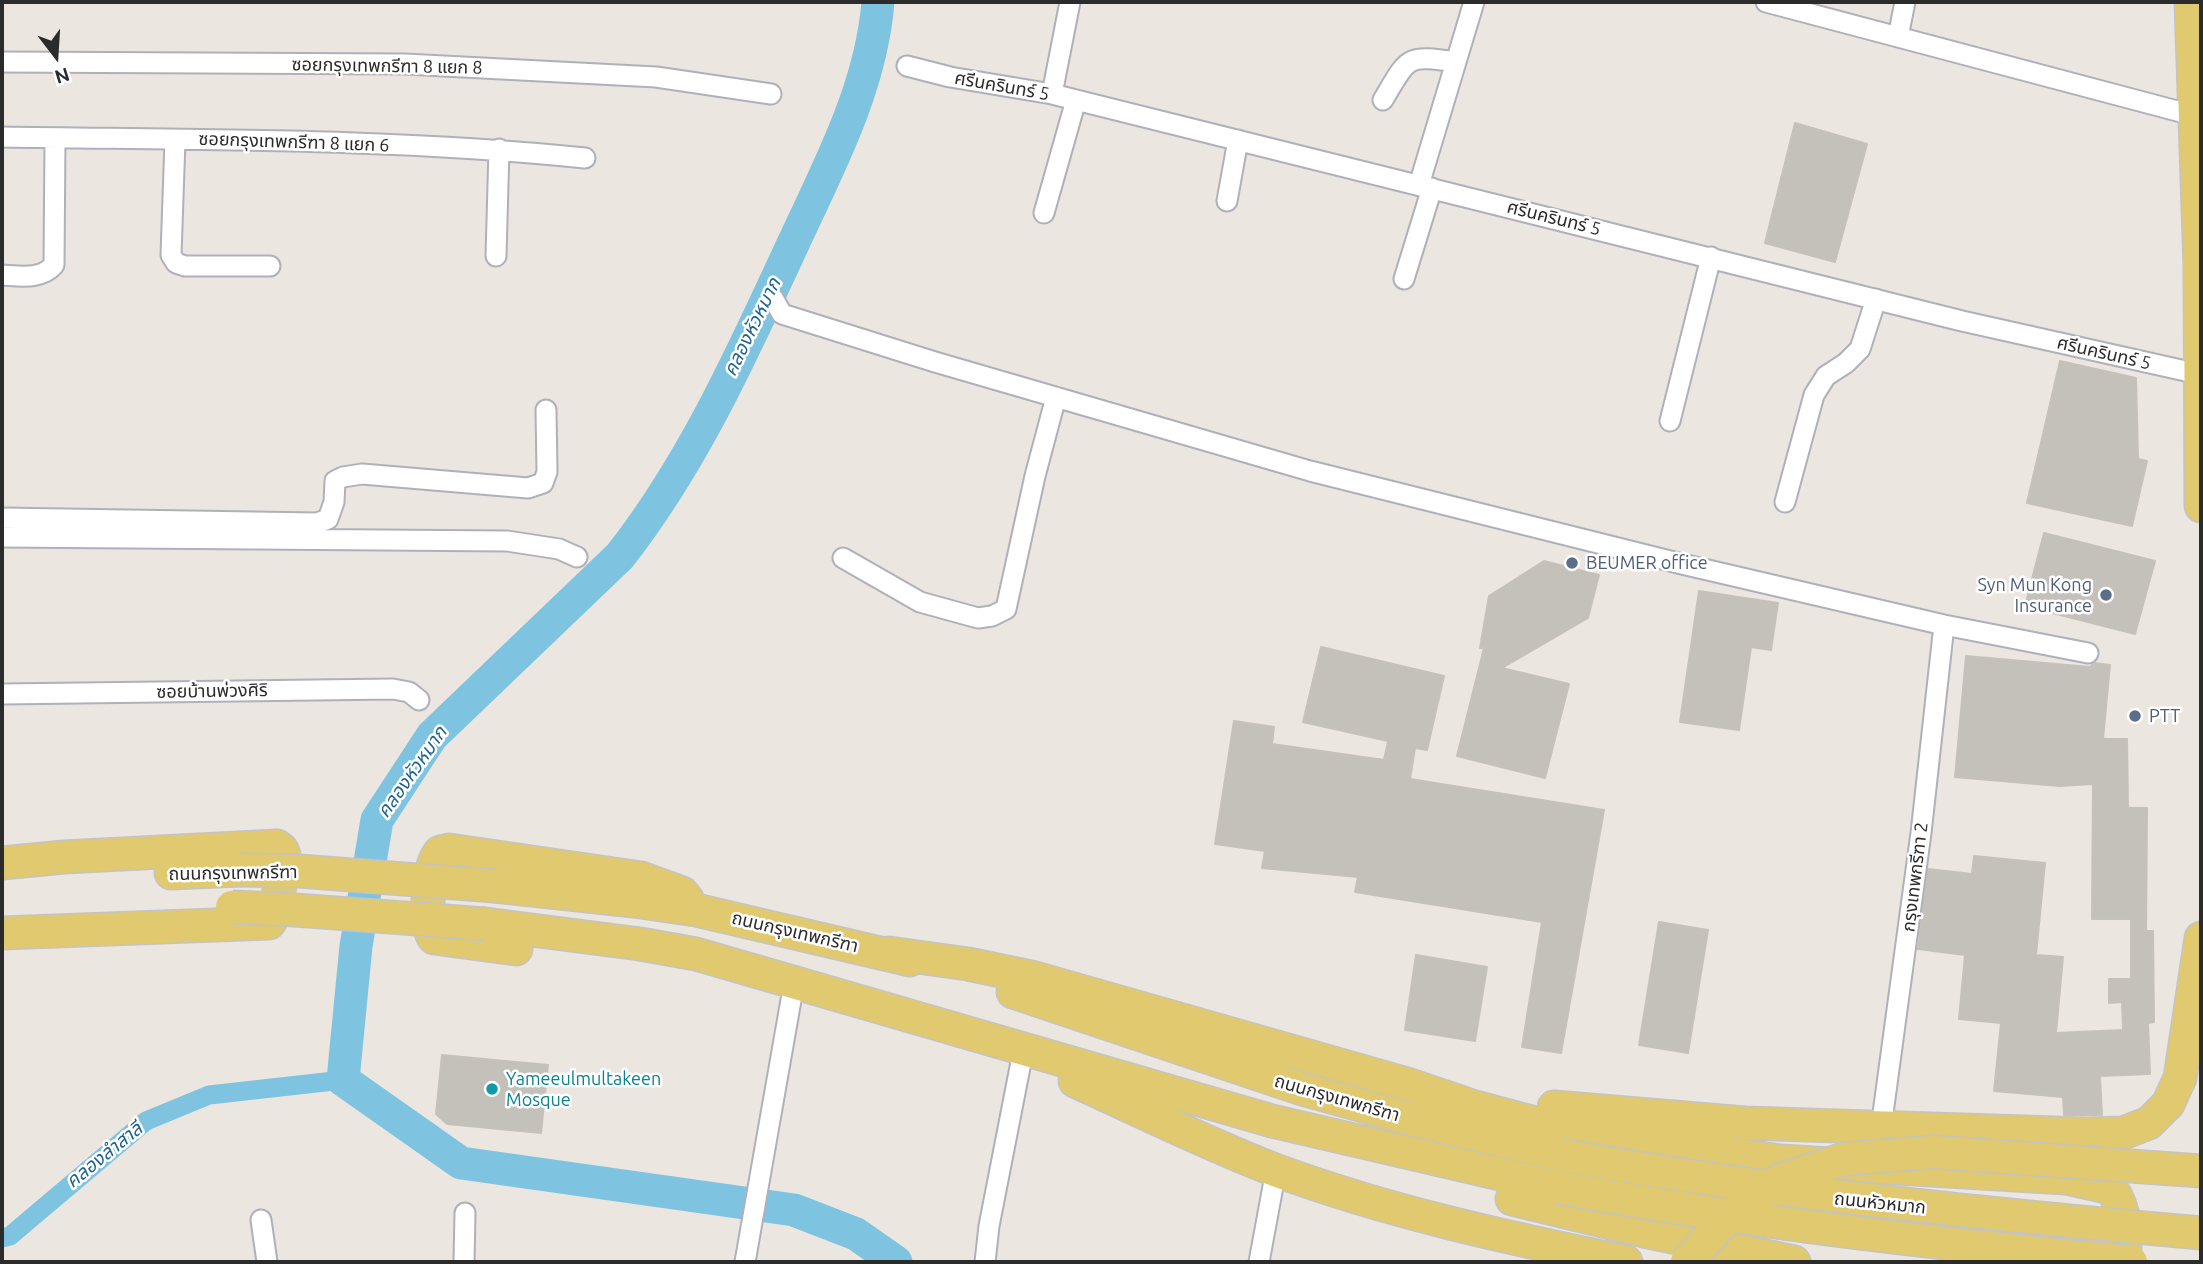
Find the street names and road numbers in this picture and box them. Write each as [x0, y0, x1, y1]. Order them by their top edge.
street label: ซอยกรุงเทพกรีฑา 8 แยก 8 [291, 54, 483, 78]
street label: ศรีนครินทร์ 5 [953, 67, 1051, 105]
street label: ซอยกรุงเทพกรีฑา 8 แยก 6 [198, 128, 390, 156]
street label: ศรีนครินทร์ 5 [1505, 196, 1603, 240]
street label: ศรีนครินทร์ 5 [2055, 332, 2153, 374]
street label: ซอยบ้านพ่วงศิริ [156, 679, 268, 703]
street label: กรุงเทพกรีฑา 2 [1898, 821, 1932, 933]
street label: ถนนกรุงเทพกรีฑา [168, 861, 298, 885]
street label: ถนนกรุงเทพกรีฑา [730, 907, 860, 957]
street label: ถนนกรุงเทพกรีฑา [1272, 1070, 1402, 1126]
street label: ถนนหัวหมาก [1833, 1187, 1927, 1219]

